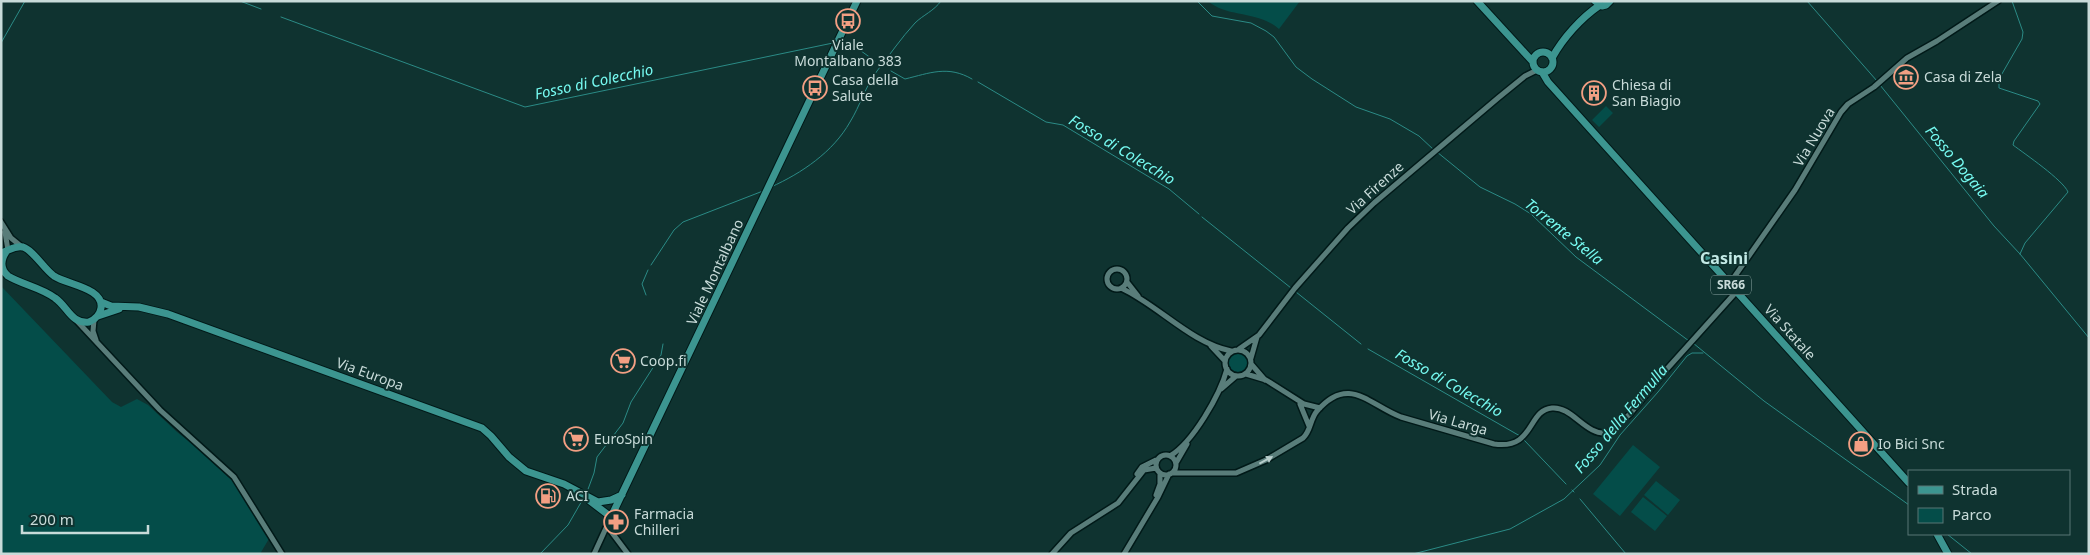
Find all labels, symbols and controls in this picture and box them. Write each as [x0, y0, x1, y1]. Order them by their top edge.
bus stop icon: Viale Montalbano 383 [835, 8, 861, 34]
place label: Viale Montalbano 383 [794, 35, 902, 70]
water label: Fosso di Colecchio [533, 59, 655, 103]
museum icon: Casa di Zela [1893, 64, 1919, 90]
place label: Casa di Zela [1924, 67, 2002, 86]
place label: Casa della Salute [832, 70, 899, 105]
bus stop icon: Casa della Salute [802, 75, 828, 101]
place label: Chiesa di San Biagio [1612, 75, 1681, 110]
building icon: Chiesa di San Biagio [1581, 80, 1607, 106]
street label: Via Nuova [1788, 104, 1839, 170]
water label: Fosso di Colecchio [1066, 110, 1179, 189]
water label: Fosso Dogaia [1922, 121, 1994, 202]
street label: Via Firenze [1342, 157, 1407, 218]
water label: Torrente Stella [1521, 193, 1608, 269]
street label: Viale Montalbano [682, 216, 747, 328]
district label: Casini [1700, 247, 1748, 269]
road number: SR66 [1711, 276, 1751, 294]
street label: Via Statale [1760, 300, 1820, 364]
water label: Fosso di Colecchio [1392, 343, 1507, 421]
supermarket icon: Coop.fi [610, 348, 636, 374]
place label: Coop.fi [640, 351, 687, 370]
street label: Via Europa [334, 353, 406, 394]
water label: Fosso della Fermulla [1569, 360, 1672, 477]
street label: Via Larga [1426, 404, 1490, 439]
supermarket icon: EuroSpin [563, 426, 589, 452]
place label: EuroSpin [594, 429, 653, 448]
shop icon: Io Bici Snc [1848, 431, 1874, 457]
place label: Io Bici Snc [1878, 434, 1945, 453]
one-way arrow [1258, 456, 1273, 464]
legend [1908, 470, 2070, 535]
text: Strada [1952, 479, 1998, 499]
fuel station icon: ACI [535, 483, 561, 509]
place label: ACI [566, 486, 589, 505]
scale bar [22, 502, 149, 534]
place label: Farmacia Chilleri [634, 504, 694, 539]
text: Parco [1952, 504, 1992, 524]
text: 200 m [30, 509, 74, 529]
pharmacy icon: Farmacia Chilleri [603, 509, 629, 535]

